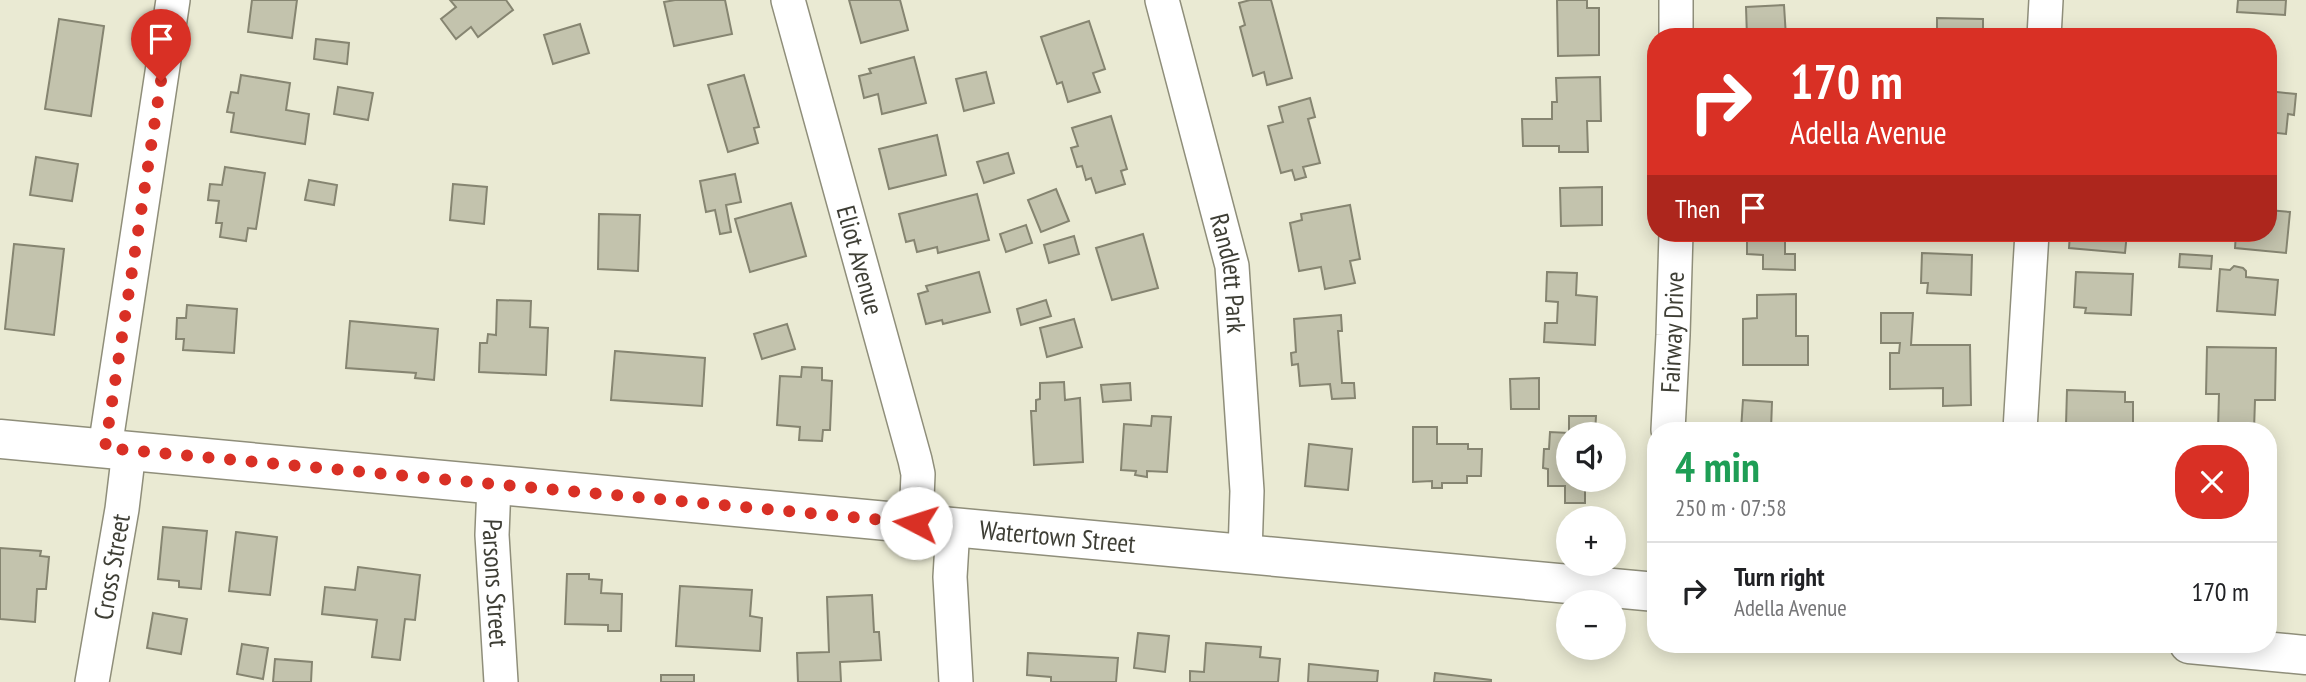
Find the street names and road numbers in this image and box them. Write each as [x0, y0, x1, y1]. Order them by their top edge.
street label: Eliot Avenue [830, 202, 891, 318]
street label: Randlett Park [1203, 210, 1253, 334]
street label: Fairway Drive [1653, 271, 1691, 394]
street label: Cross Street [86, 511, 137, 622]
street label: Watertown Street [978, 513, 1137, 560]
street label: Parsons Street [476, 518, 516, 648]

